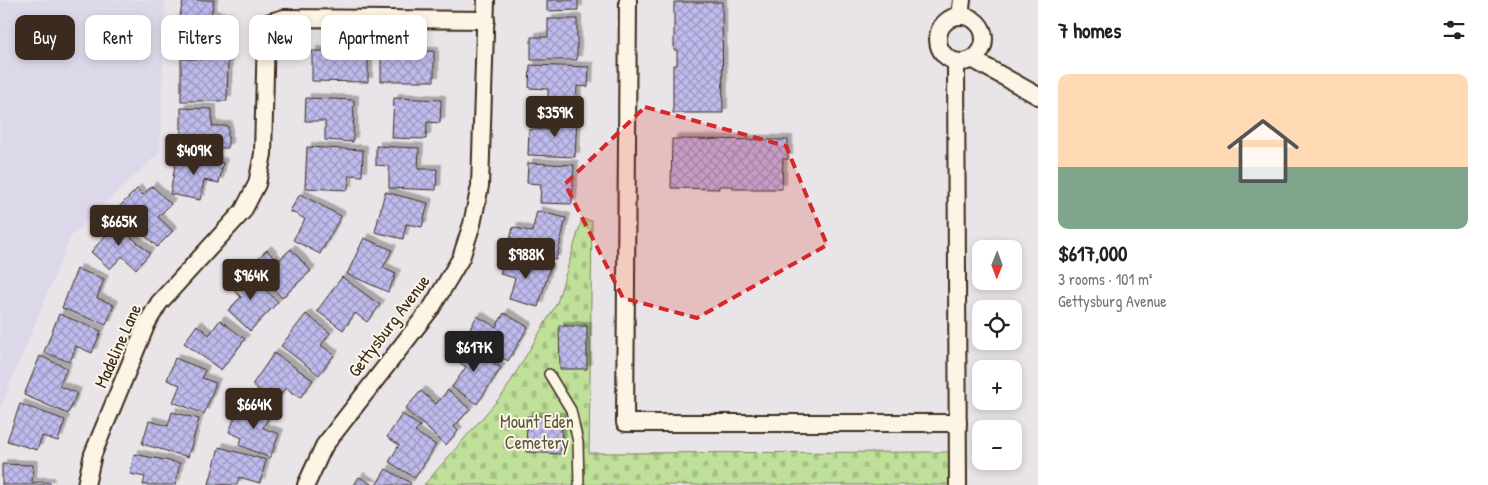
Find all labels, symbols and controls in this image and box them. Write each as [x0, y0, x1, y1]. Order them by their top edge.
chip: Buy [15, 15, 75, 60]
chip: Rent [85, 15, 151, 60]
chip: Filters [161, 15, 239, 60]
chip: New [249, 15, 311, 60]
chip: Apartment [321, 15, 427, 60]
text: 7 homes [1058, 16, 1121, 45]
icon: filters [1440, 16, 1468, 44]
pin: $359K [520, 96, 590, 138]
text: $359K [537, 101, 573, 123]
icon: home [1218, 106, 1308, 196]
pin: $409K [159, 134, 229, 176]
text: $409K [176, 139, 212, 161]
pin: $665K [84, 204, 154, 247]
text: $665K [101, 210, 137, 232]
pin: $988K [491, 238, 561, 280]
text: $617,000 [1058, 239, 1128, 268]
north arrow [972, 240, 1022, 290]
map controls [972, 240, 1022, 470]
text: $988K [508, 243, 544, 265]
pin: $964K [216, 258, 286, 301]
text: $964K [234, 264, 268, 286]
text: 3 rooms · 101 m² [1058, 268, 1153, 290]
street label: Gettysburg Avenue [342, 269, 435, 382]
text: Gettysburg Avenue [1058, 290, 1167, 312]
street label: Madeline Lane [88, 300, 147, 392]
button: locate [972, 300, 1022, 350]
pin: $617K [439, 330, 509, 373]
text: $617K [456, 336, 492, 358]
button: + [972, 360, 1022, 410]
pin: $664K [219, 388, 289, 430]
text: $664K [236, 393, 272, 415]
park label: Mount Eden Cemetery [500, 409, 574, 455]
button: − [972, 420, 1022, 470]

